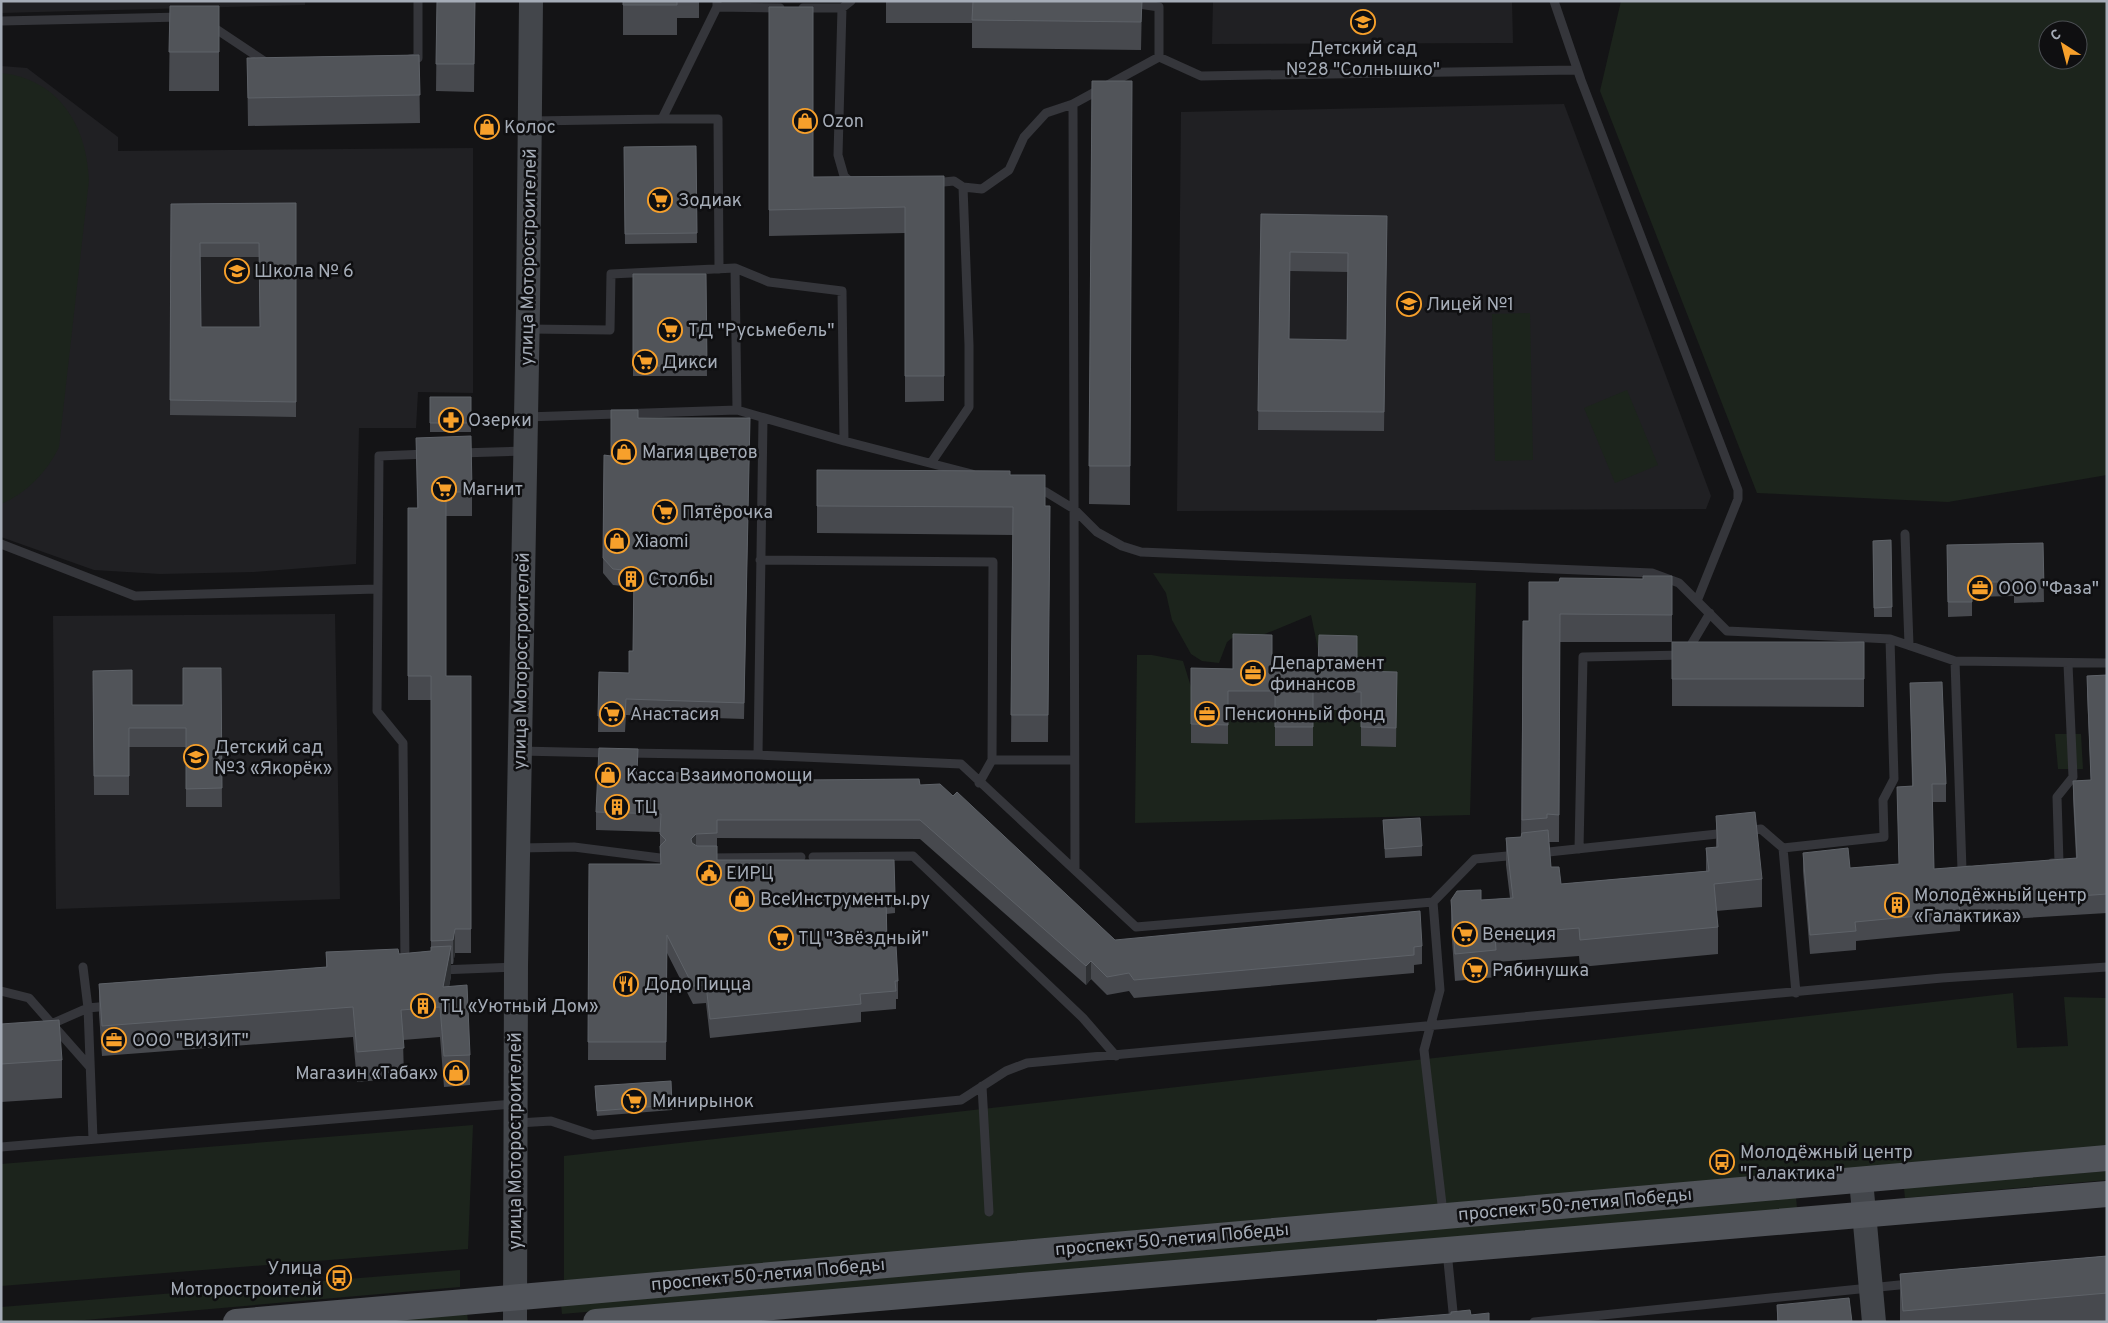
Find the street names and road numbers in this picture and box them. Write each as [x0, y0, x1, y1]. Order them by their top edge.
street label: улица Моторостроителей [516, 148, 543, 366]
street label: улица Моторостроителей [509, 552, 536, 770]
street label: улица Моторостроителей [505, 1032, 528, 1250]
street label: проспект 50-летия Победы [1457, 1184, 1693, 1227]
street label: проспект 50-летия Победы [1054, 1219, 1290, 1262]
street label: проспект 50-летия Победы [650, 1254, 886, 1297]

